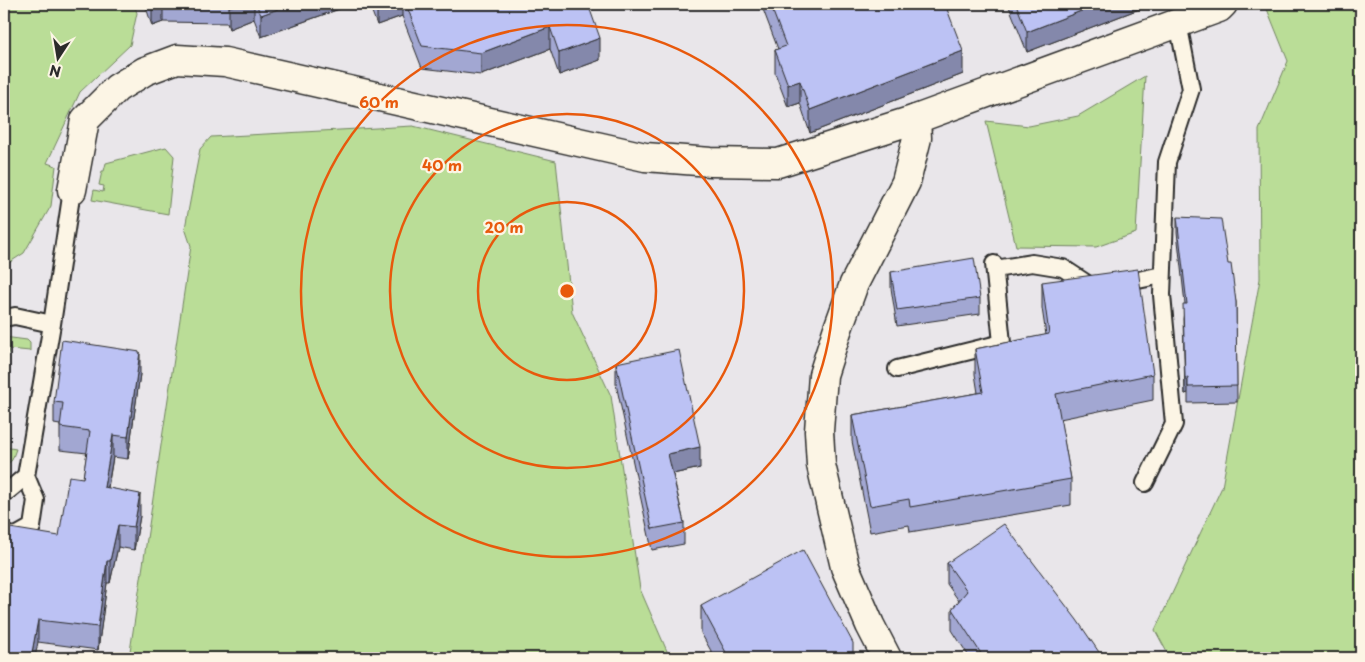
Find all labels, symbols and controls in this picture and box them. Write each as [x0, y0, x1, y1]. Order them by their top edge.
north arrow [32, 32, 82, 82]
text: N [48, 60, 63, 83]
text: 60 m [359, 90, 399, 113]
text: 40 m [422, 153, 462, 176]
text: 20 m [485, 215, 523, 238]
centre of rings [558, 282, 576, 300]

